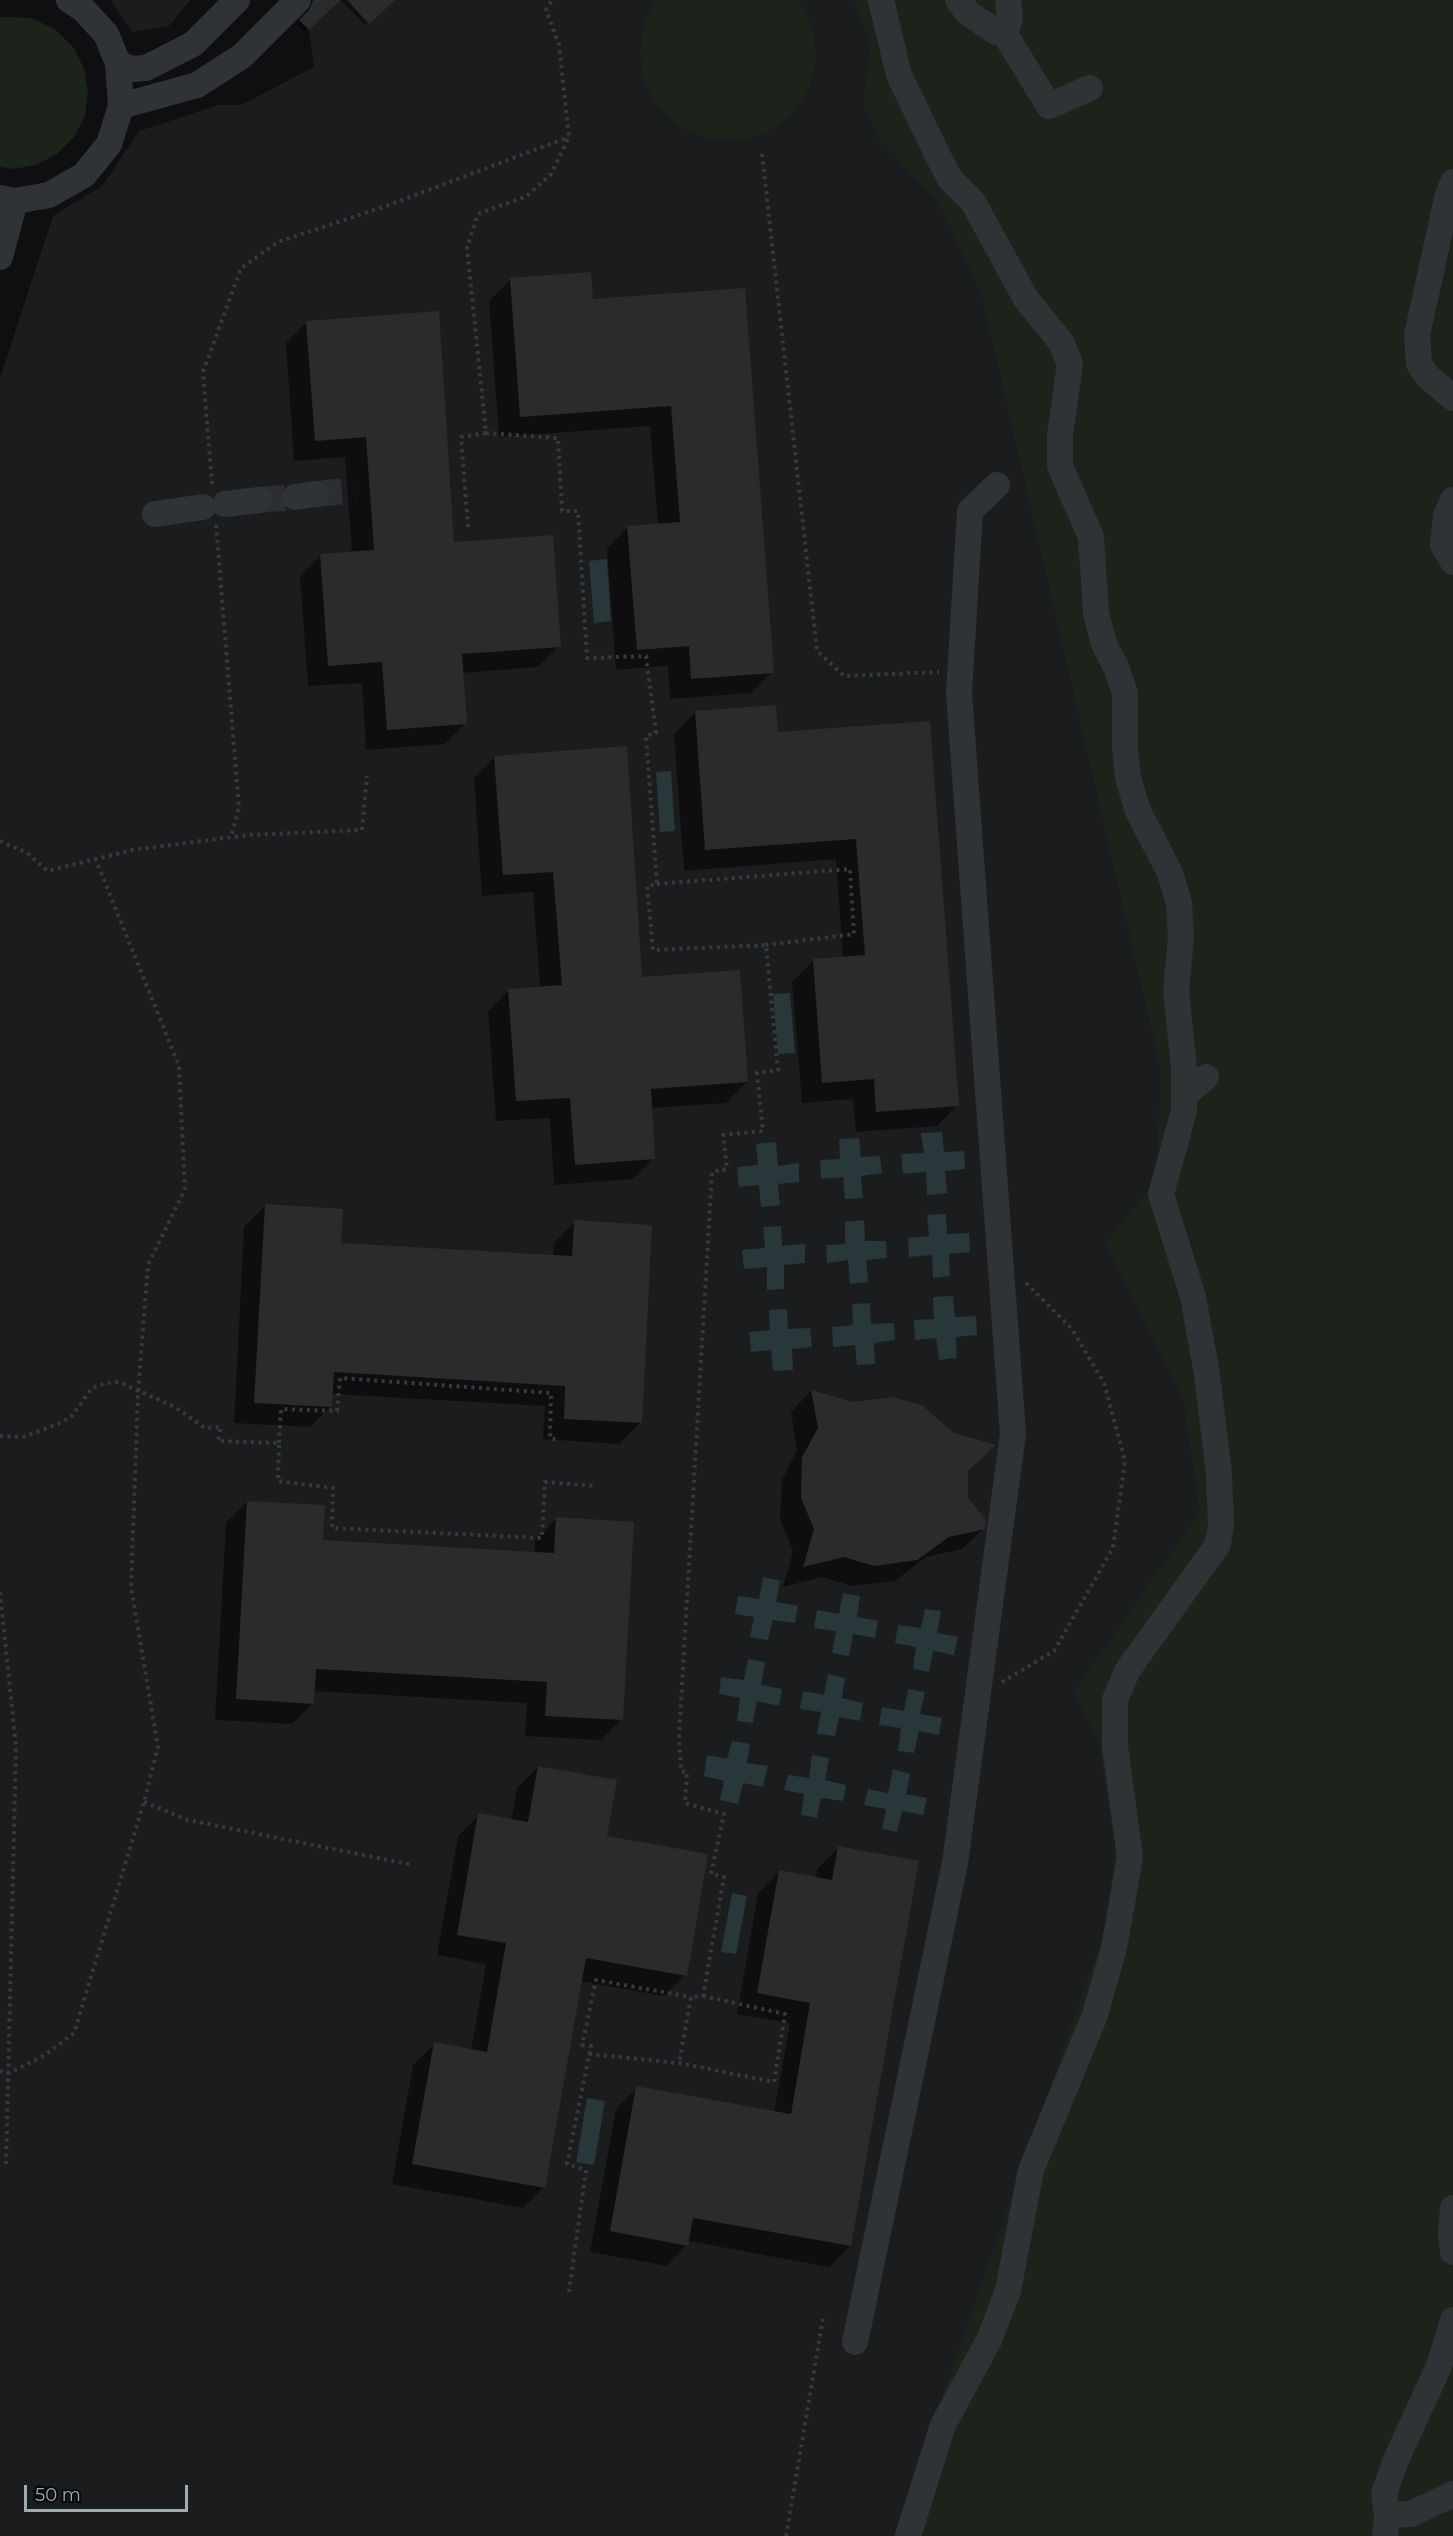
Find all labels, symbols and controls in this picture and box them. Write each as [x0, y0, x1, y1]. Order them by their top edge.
scale bar [27, 2473, 190, 2511]
text: 50 m [35, 2484, 81, 2506]

